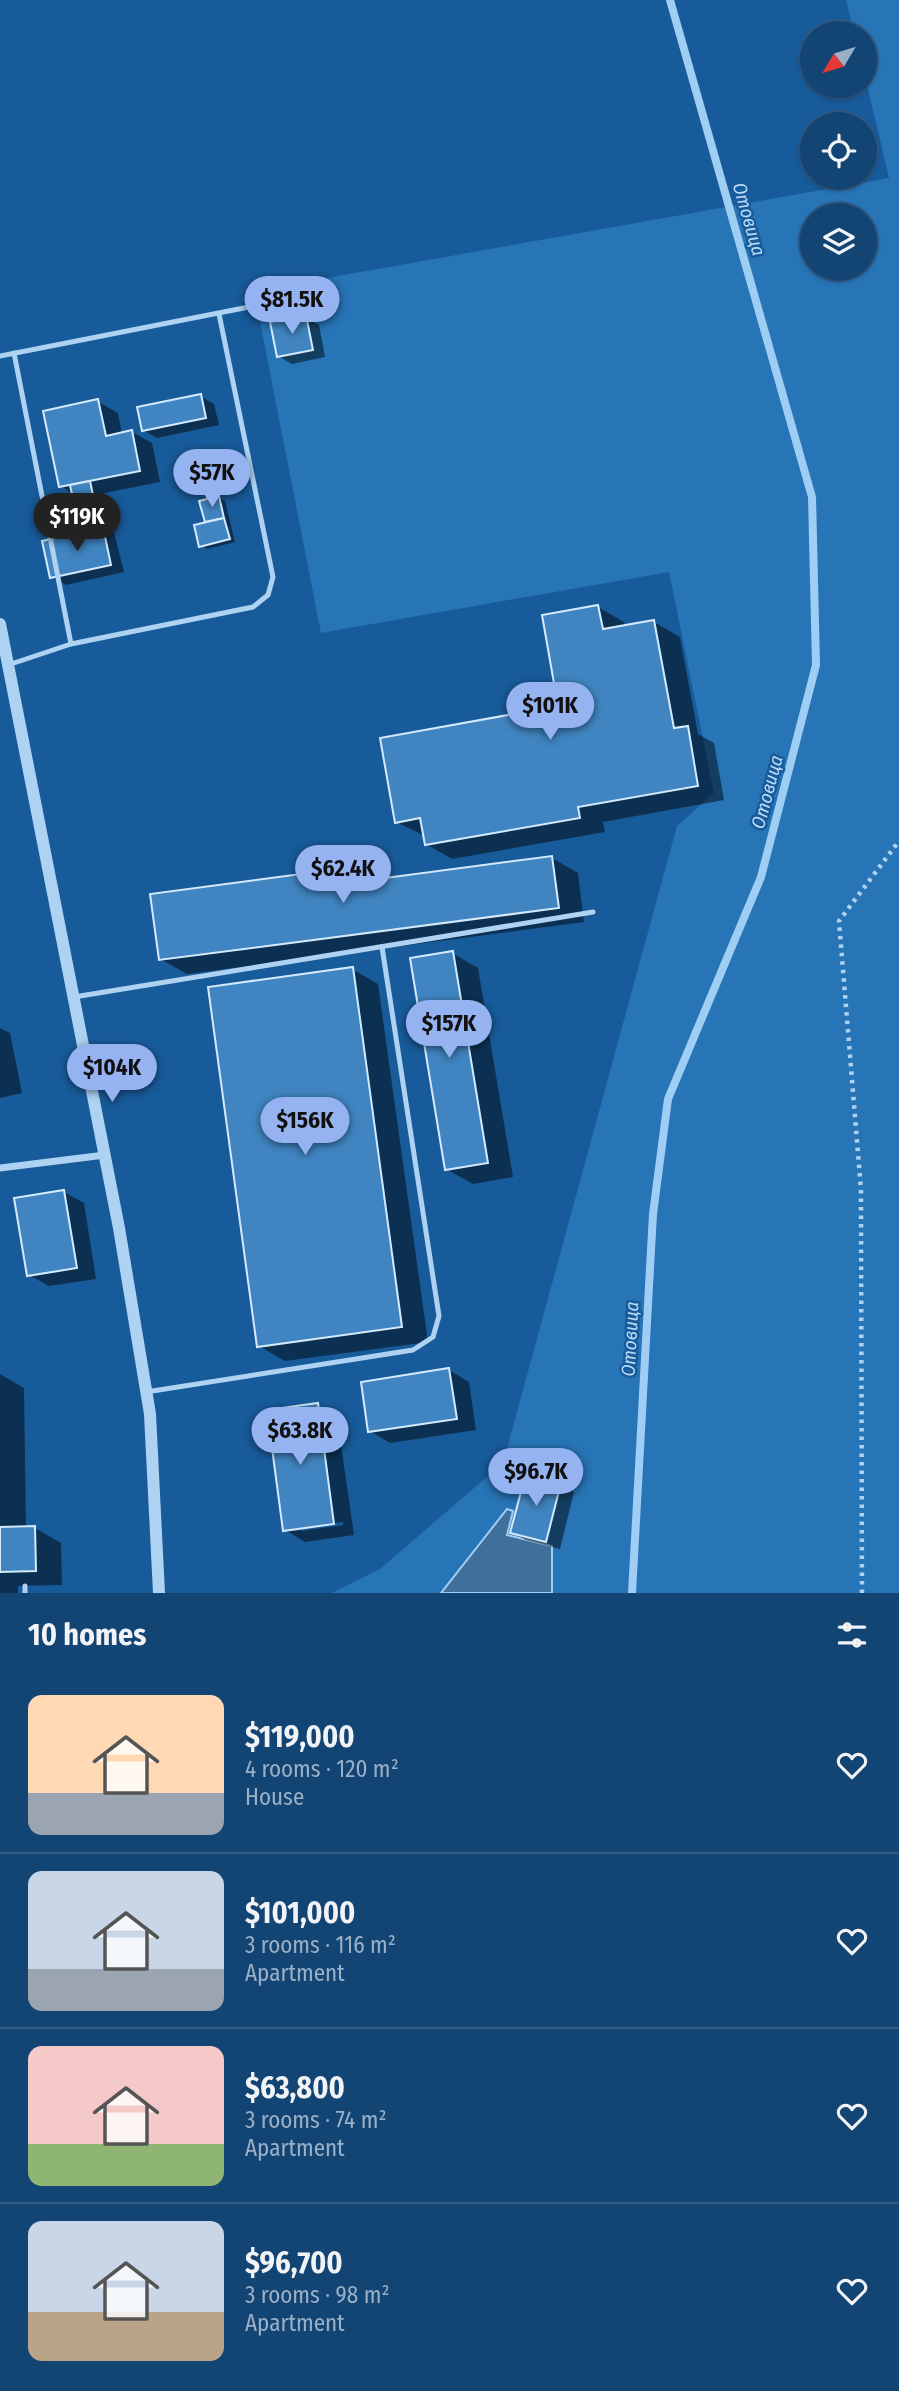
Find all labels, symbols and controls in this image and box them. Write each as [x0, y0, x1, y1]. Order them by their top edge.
north arrow [800, 21, 877, 98]
map controls [800, 21, 877, 280]
button: locate [800, 112, 877, 189]
water label: Отовица [728, 180, 770, 258]
button: layers [800, 203, 877, 280]
pin: $81.5K [235, 276, 349, 336]
text: $81.5K [261, 285, 323, 313]
pin: $57K [171, 449, 253, 509]
text: $57K [189, 458, 235, 486]
pin: $119K [28, 494, 126, 553]
text: $119K [50, 502, 104, 530]
pin: $101K [501, 682, 599, 742]
text: $101K [522, 691, 578, 719]
water label: Отовица [746, 753, 788, 831]
pin: $62.4K [286, 846, 400, 905]
text: $62.4K [311, 854, 375, 882]
pin: $157K [400, 1000, 498, 1060]
text: $157K [422, 1009, 476, 1037]
pin: $104K [63, 1044, 161, 1104]
text: $104K [83, 1053, 141, 1081]
pin: $156K [256, 1098, 354, 1157]
text: $156K [276, 1106, 334, 1134]
water label: Отовица [617, 1301, 643, 1377]
pin: $63.8K [243, 1408, 357, 1467]
text: $63.8K [268, 1416, 332, 1444]
pin: $96.7K [479, 1448, 593, 1508]
text: $96.7K [504, 1457, 568, 1485]
icon: filters [833, 1616, 871, 1654]
text: 10 homes [28, 1617, 146, 1653]
text: $119,000 [245, 1719, 355, 1755]
icon: home [84, 1723, 168, 1807]
icon: heart [833, 1746, 871, 1784]
text: 4 rooms · 120 m² [245, 1755, 399, 1783]
text: House [245, 1783, 304, 1811]
text: $101,000 [245, 1895, 355, 1931]
icon: home [84, 1899, 168, 1983]
icon: heart [833, 1922, 871, 1960]
text: 3 rooms · 116 m² [245, 1931, 396, 1959]
text: Apartment [245, 1959, 345, 1987]
text: $63,800 [245, 2070, 345, 2106]
icon: home [84, 2074, 168, 2158]
icon: heart [833, 2097, 871, 2135]
text: 3 rooms · 74 m² [245, 2106, 387, 2134]
text: Apartment [245, 2134, 345, 2162]
text: $96,700 [245, 2245, 343, 2281]
icon: home [84, 2249, 168, 2333]
icon: heart [833, 2272, 871, 2310]
text: 3 rooms · 98 m² [245, 2281, 390, 2309]
text: Apartment [245, 2309, 345, 2337]

